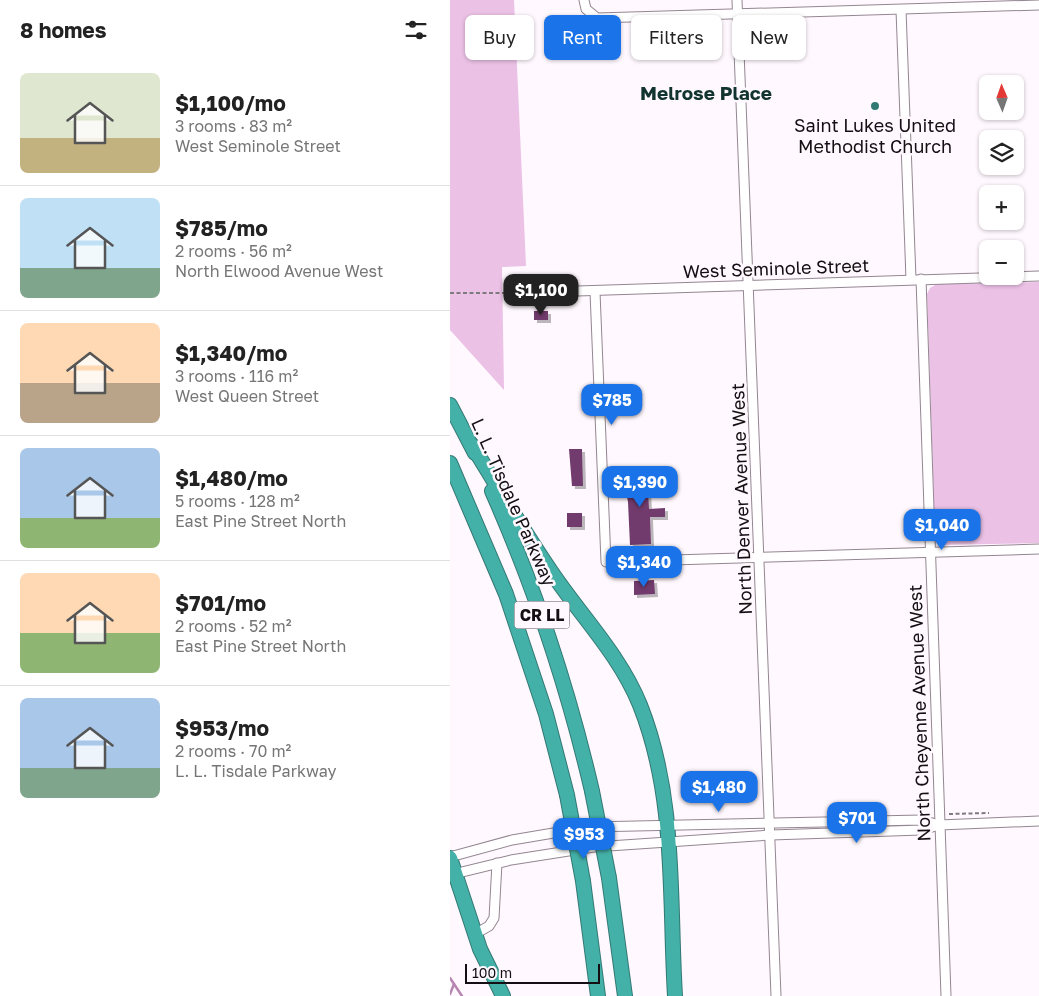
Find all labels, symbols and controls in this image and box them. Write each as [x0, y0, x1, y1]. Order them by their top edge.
chip: Buy [465, 15, 534, 60]
chip: Rent [544, 15, 621, 60]
chip: Filters [631, 15, 722, 60]
chip: New [732, 15, 806, 60]
icon: filters [402, 16, 430, 44]
text: 8 homes [20, 17, 107, 43]
north arrow [979, 75, 1024, 120]
map controls [979, 75, 1024, 285]
district label: Melrose Place [640, 81, 772, 104]
text: $1,100/mo [175, 90, 286, 116]
icon: home [60, 93, 120, 153]
marker: Saint Lukes United Methodist Church [869, 100, 881, 112]
place label: Saint Lukes United Methodist Church [794, 114, 956, 157]
text: 3 rooms · 83 m² [175, 116, 292, 136]
button: layers [979, 130, 1024, 175]
text: West Seminole Street [175, 136, 341, 156]
button: + [979, 185, 1024, 230]
text: $785/mo [175, 215, 268, 241]
icon: home [60, 218, 120, 278]
button: − [979, 240, 1024, 285]
text: 2 rooms · 56 m² [175, 241, 292, 261]
street label: West Seminole Street [682, 254, 870, 282]
text: North Elwood Avenue West [175, 261, 383, 281]
pin: $1,100 [500, 274, 582, 316]
text: $1,100 [514, 280, 568, 300]
text: $1,340/mo [175, 340, 287, 366]
icon: home [60, 343, 120, 403]
text: 3 rooms · 116 m² [175, 366, 298, 386]
street label: North Denver Avenue West [726, 383, 756, 615]
pin: $785 [582, 384, 642, 426]
text: West Queen Street [175, 386, 319, 406]
text: $785 [592, 390, 632, 410]
street label: L. L. Tisdale Parkway [467, 415, 561, 589]
text: $1,480/mo [175, 465, 288, 491]
pin: $1,390 [599, 466, 681, 508]
icon: home [60, 468, 120, 528]
text: $1,390 [613, 472, 667, 492]
text: 5 rooms · 128 m² [175, 491, 300, 511]
pin: $1,040 [901, 508, 983, 551]
text: East Pine Street North [175, 511, 346, 531]
text: $1,040 [915, 515, 969, 535]
pin: $1,340 [603, 546, 685, 588]
text: $1,340 [617, 552, 671, 572]
street label: North Cheyenne Avenue West [904, 584, 934, 842]
text: $701/mo [175, 590, 266, 616]
icon: home [60, 593, 120, 653]
road number: CR LL [514, 602, 570, 628]
text: 2 rooms · 52 m² [175, 616, 291, 636]
text: East Pine Street North [175, 636, 346, 656]
text: $953/mo [175, 715, 269, 741]
icon: home [60, 718, 120, 778]
text: 2 rooms · 70 m² [175, 741, 291, 761]
text: L. L. Tisdale Parkway [175, 761, 336, 781]
pin: $1,480 [678, 770, 760, 813]
text: $1,480 [692, 777, 746, 797]
pin: $701 [827, 802, 887, 844]
text: $701 [838, 808, 876, 828]
pin: $953 [554, 818, 614, 860]
text: $953 [564, 824, 604, 844]
scale bar [465, 961, 600, 984]
text: 100 m [472, 964, 512, 981]

